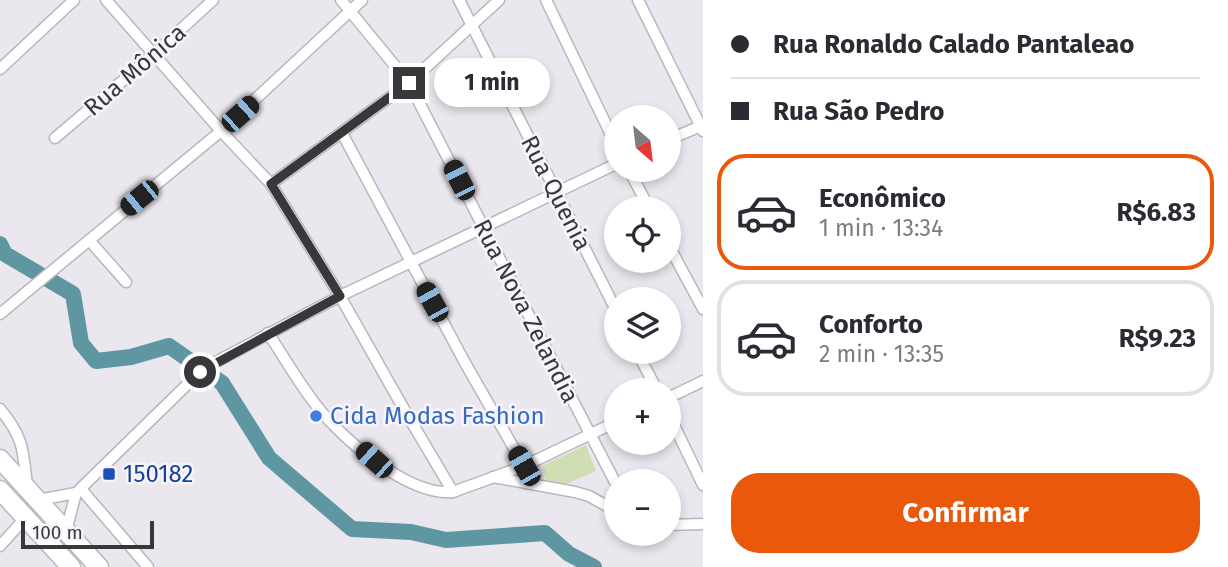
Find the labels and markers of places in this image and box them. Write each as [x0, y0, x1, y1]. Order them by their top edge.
place label: Cida Modas Fashion [330, 402, 545, 430]
marker: Cida Modas Fashion [308, 408, 324, 424]
place label: 150182 [123, 460, 193, 488]
marker: 150182 [101, 466, 117, 482]

